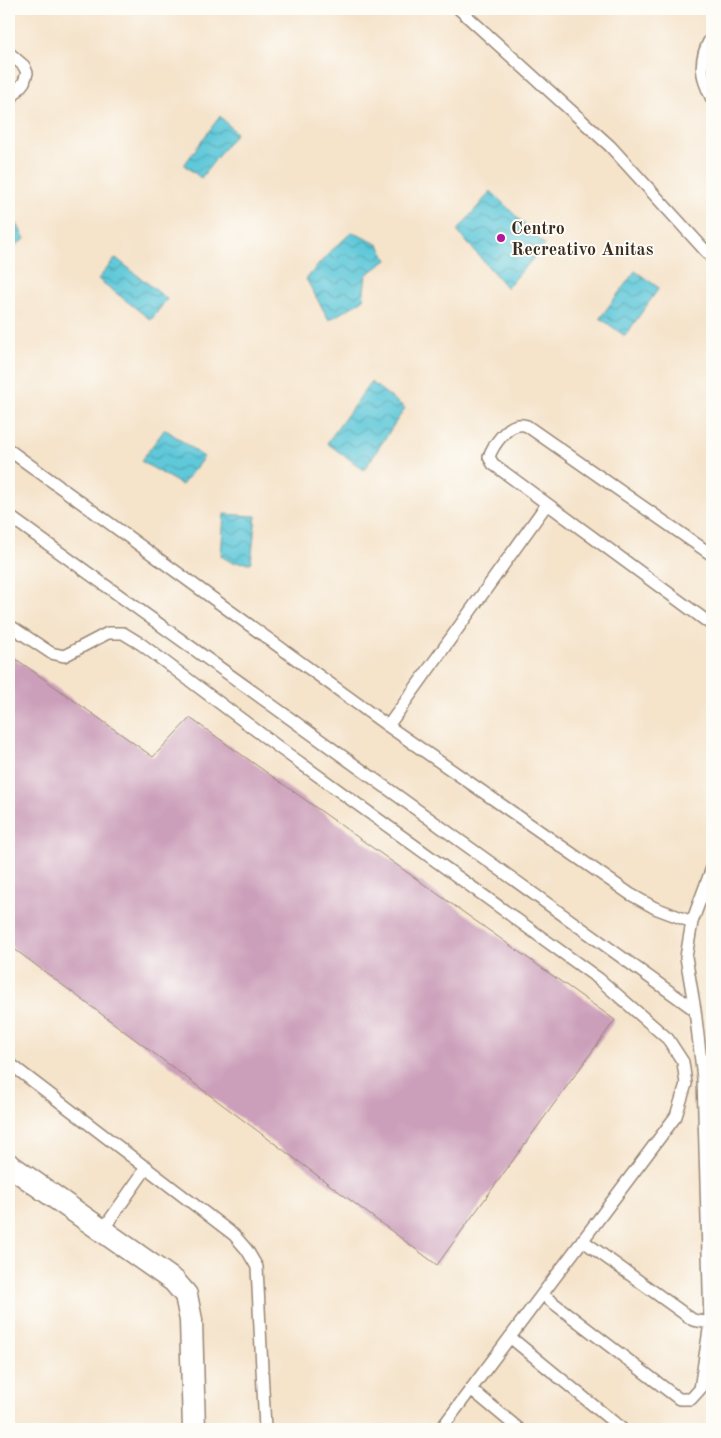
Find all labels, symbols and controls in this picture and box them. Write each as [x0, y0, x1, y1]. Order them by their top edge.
place label: Centro Recreativo Anitas [511, 220, 654, 259]
marker: Centro Recreativo Anitas [495, 232, 507, 244]

